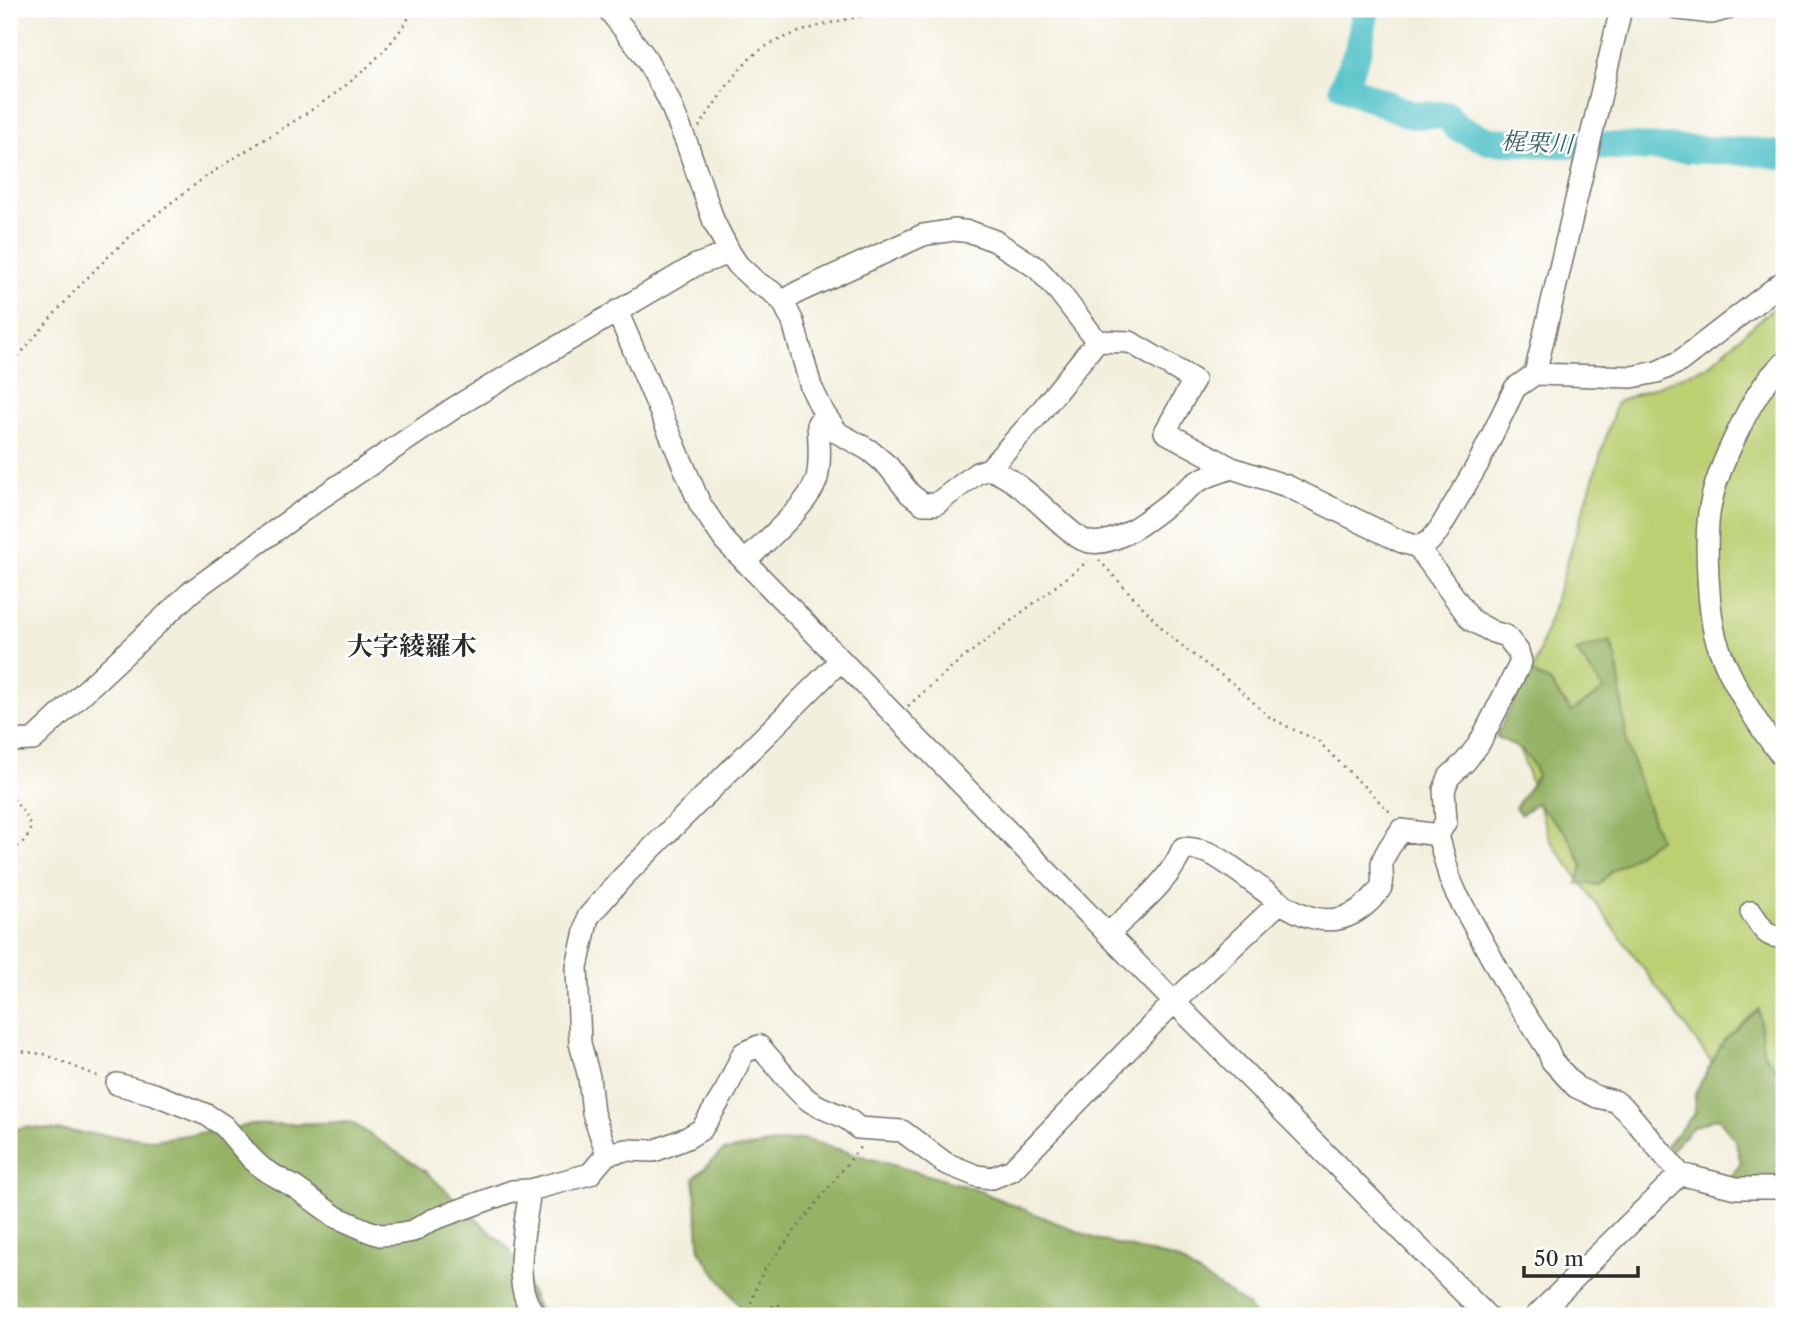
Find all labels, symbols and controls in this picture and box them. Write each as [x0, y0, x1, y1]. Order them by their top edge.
water label: 梶栗川 [1500, 126, 1577, 159]
district label: 大字綾羅木 [347, 630, 477, 662]
scale bar [1524, 1234, 1637, 1278]
text: 50 m [1534, 1246, 1584, 1271]

